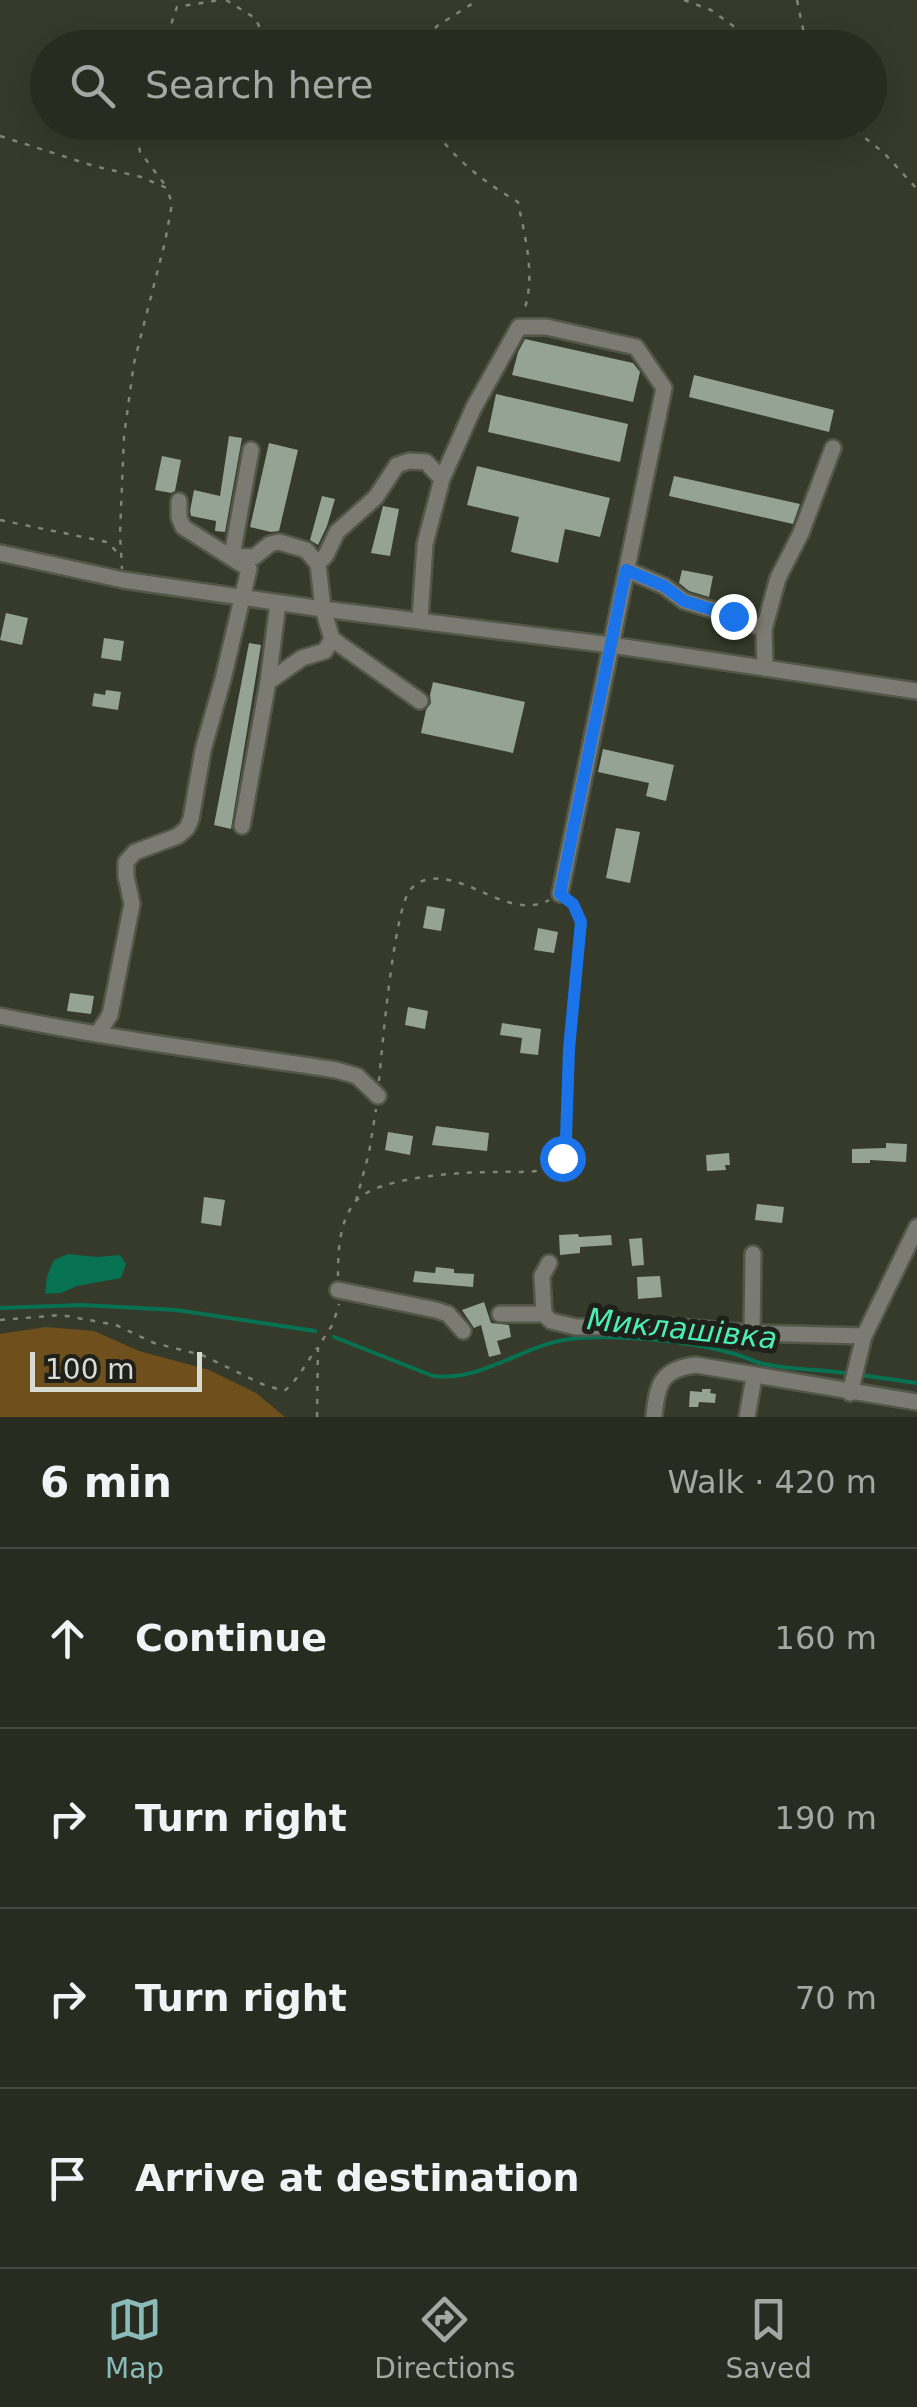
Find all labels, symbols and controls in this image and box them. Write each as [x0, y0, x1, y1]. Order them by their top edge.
search box [30, 30, 887, 140]
icon: search [65, 58, 120, 113]
text: Search here [145, 63, 373, 107]
route end [711, 594, 757, 640]
route start [540, 1136, 586, 1182]
water label: Миклашівка [585, 1301, 779, 1356]
scale bar [30, 1347, 202, 1392]
text: 100 m [45, 1353, 135, 1386]
text: 6 min [40, 1458, 172, 1507]
text: Walk · 420 m [667, 1463, 877, 1501]
icon: ahead [40, 1611, 95, 1666]
text: Continue [135, 1616, 327, 1660]
text: 160 m [775, 1619, 877, 1657]
icon: right [40, 1791, 95, 1846]
text: Turn right [135, 1796, 347, 1840]
text: 190 m [775, 1799, 877, 1837]
icon: right [40, 1971, 95, 2026]
text: Turn right [135, 1976, 347, 2020]
text: 70 m [795, 1979, 877, 2017]
icon: arrive [40, 2151, 95, 2206]
text: Arrive at destination [135, 2156, 580, 2200]
tab: Map [105, 2292, 164, 2385]
tab: Directions [374, 2292, 515, 2385]
tab: Saved [725, 2292, 812, 2385]

